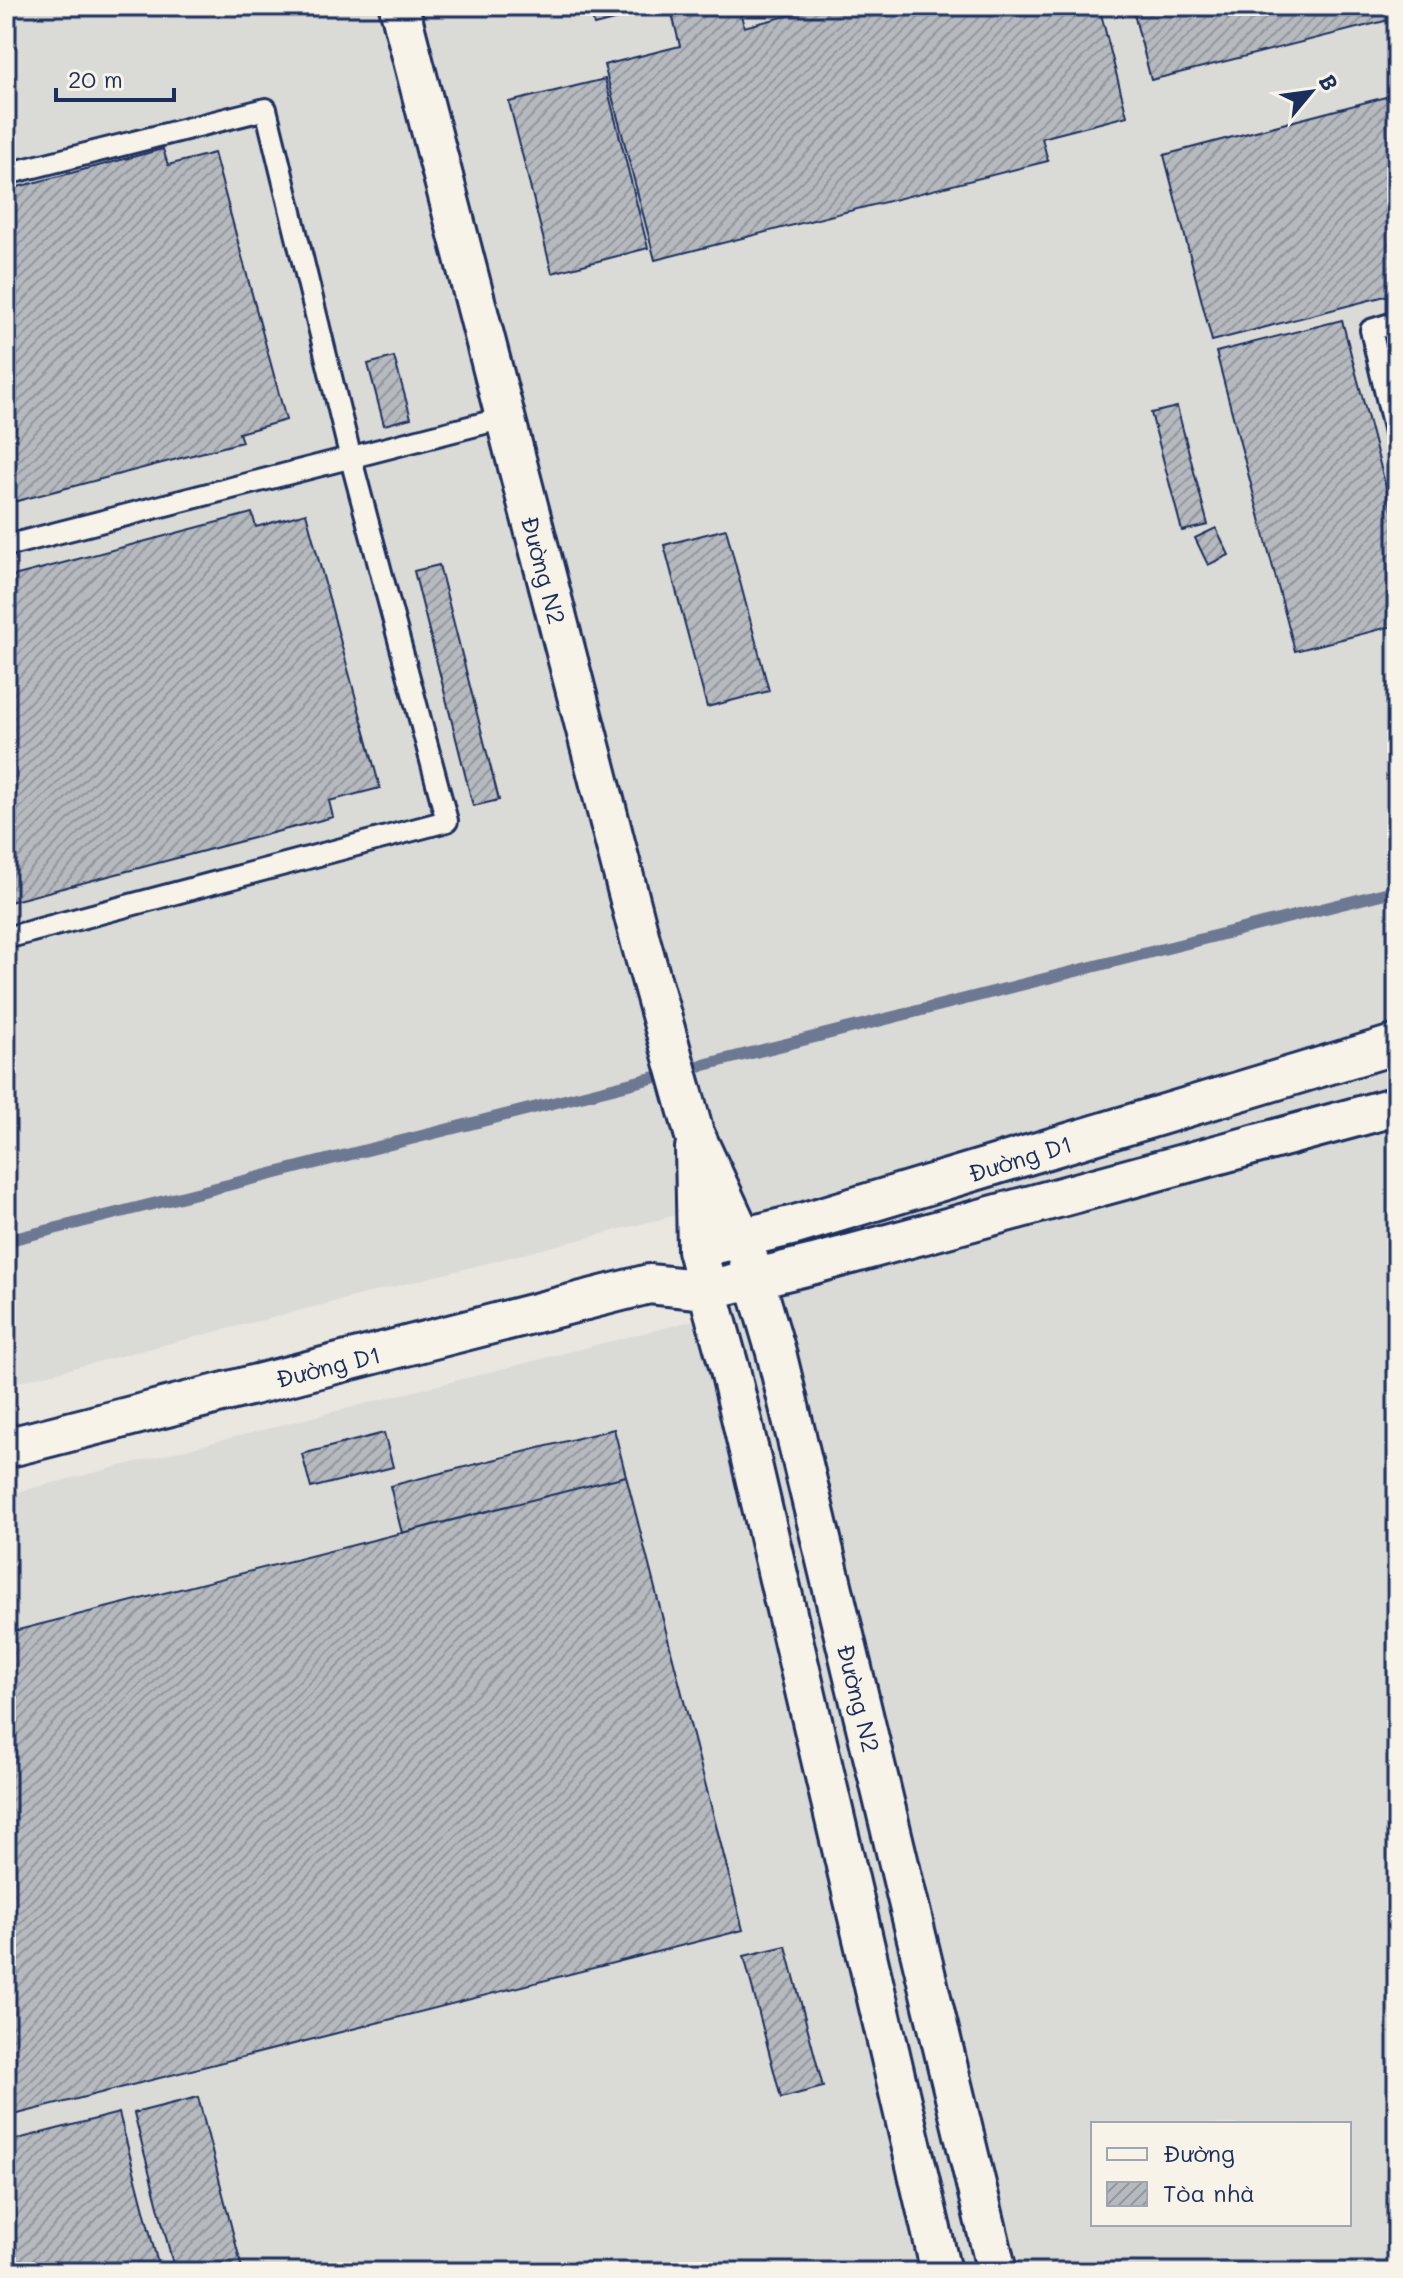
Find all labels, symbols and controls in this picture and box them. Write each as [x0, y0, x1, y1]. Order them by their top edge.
scale bar [56, 52, 174, 102]
north arrow [1271, 52, 1351, 132]
text: 20 m [68, 63, 123, 94]
text: B [1313, 69, 1345, 96]
street label: Đường N2 [515, 513, 573, 627]
street label: Đường D1 [964, 1128, 1076, 1188]
street label: Đường D1 [272, 1338, 384, 1394]
street label: Đường N2 [831, 1641, 887, 1755]
legend [1091, 2122, 1351, 2226]
text: Đường [1163, 2137, 1235, 2168]
text: Tòa nhà [1163, 2177, 1255, 2208]

